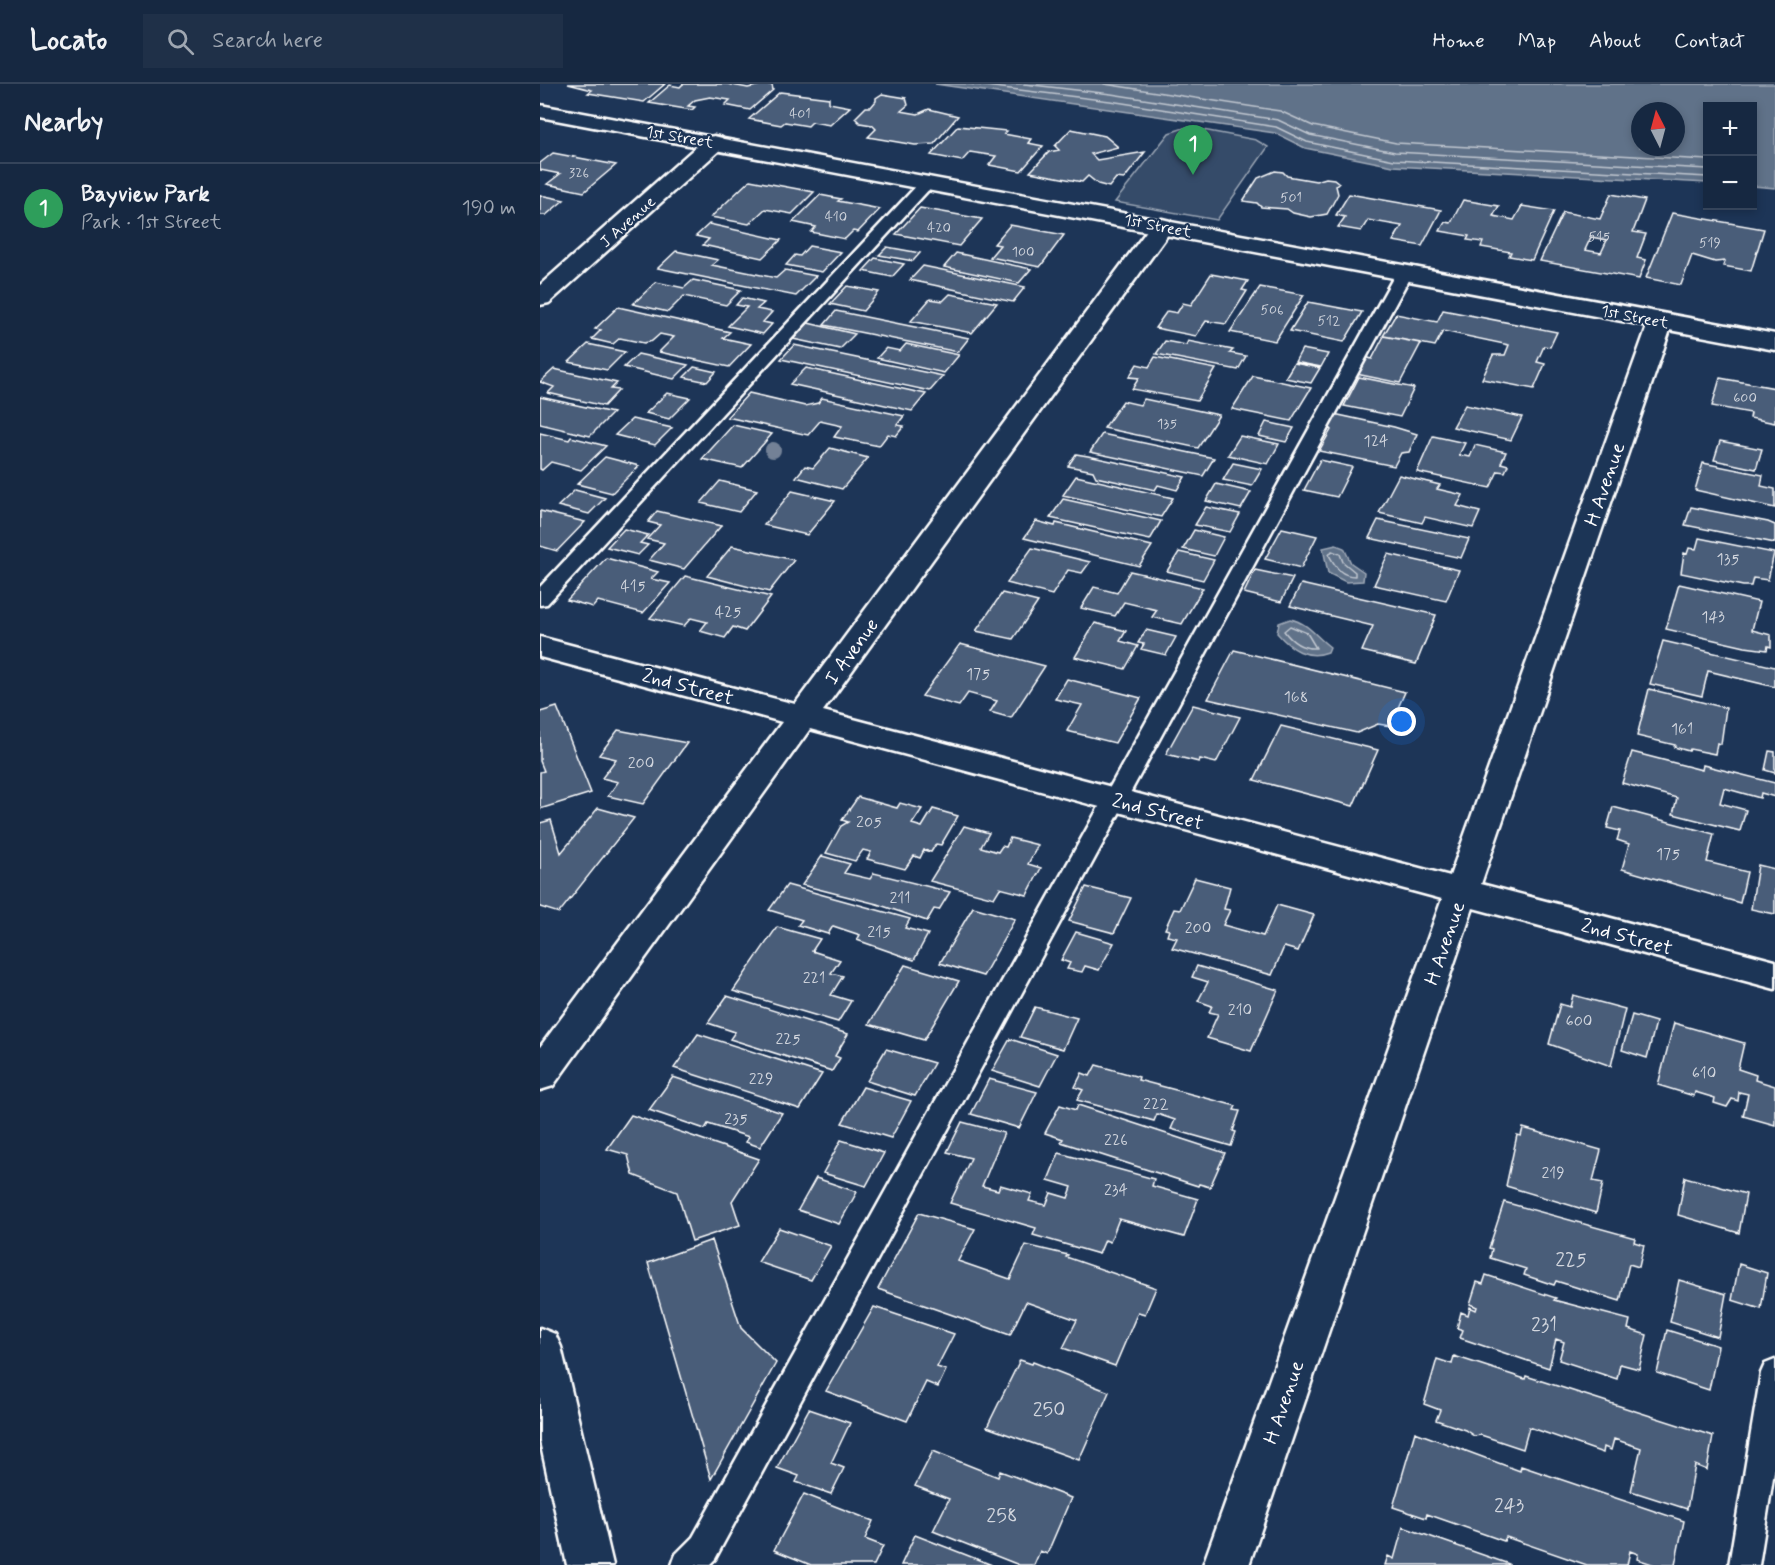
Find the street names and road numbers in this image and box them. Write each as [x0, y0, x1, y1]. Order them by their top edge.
street label: 1st Street [644, 121, 716, 154]
street label: J Avenue [596, 191, 661, 253]
street label: 1st Street [1122, 210, 1194, 243]
street label: 1st Street [1599, 301, 1671, 334]
street label: H Avenue [1579, 439, 1632, 530]
street label: I Avenue [819, 613, 886, 691]
street label: 2nd Street [639, 662, 736, 713]
street label: 2nd Street [1109, 787, 1206, 838]
street label: H Avenue [1419, 898, 1472, 989]
street label: 2nd Street [1578, 912, 1675, 963]
street label: H Avenue [1258, 1357, 1311, 1448]

